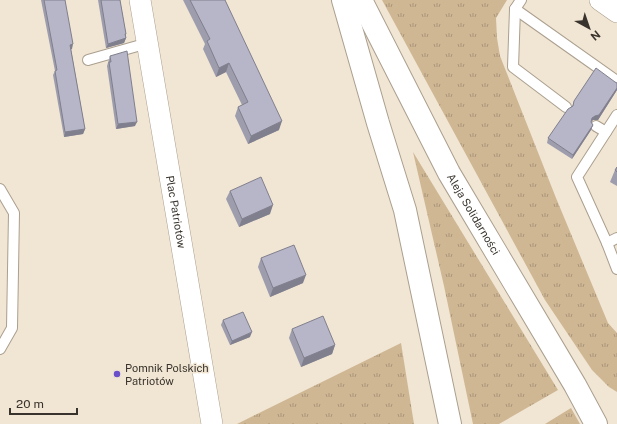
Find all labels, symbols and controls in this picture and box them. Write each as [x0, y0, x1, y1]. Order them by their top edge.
north arrow [569, 8, 609, 48]
text: N [588, 28, 603, 43]
street label: Aleja Solidarności [445, 172, 502, 257]
street label: Plac Patriotów [164, 175, 188, 250]
place label: Pomnik Polskich Patriotów [125, 362, 209, 387]
marker: Pomnik Polskich Patriotów [112, 369, 122, 379]
scale bar [10, 390, 77, 416]
text: 20 m [16, 397, 44, 411]

